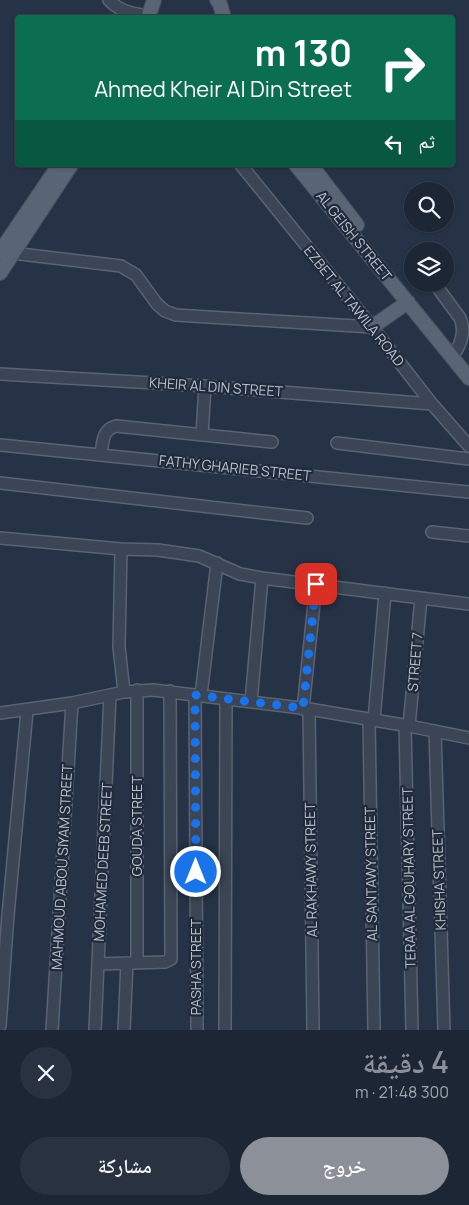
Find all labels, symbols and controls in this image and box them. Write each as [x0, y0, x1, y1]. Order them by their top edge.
text: 130 m [255, 29, 352, 77]
icon: right [370, 35, 435, 100]
text: Ahmed Kheir Al Din Street [94, 74, 352, 104]
text: ثم [418, 128, 435, 154]
icon: left [380, 130, 408, 158]
map controls [404, 182, 454, 292]
button: search [404, 182, 454, 232]
street label: AL GEISH STREET [312, 187, 397, 285]
street label: EZBET AL TAWILA ROAD [300, 241, 409, 370]
button: layers [404, 242, 454, 292]
street label: KHEIR AL DIN STREET [149, 372, 284, 401]
street label: FATHY GHARIEB STREET [158, 450, 313, 485]
pin [295, 563, 337, 605]
icon: arrive [302, 570, 330, 598]
street label: STREET 7 [402, 631, 427, 692]
street label: MAHMOUD ABOU SIYAM STREET [47, 763, 76, 970]
street label: GOUDA STREET [127, 775, 146, 876]
street label: MOHAMED DEEB STREET [89, 781, 116, 942]
street label: TERAA AL GOUHARY STREET [397, 787, 420, 969]
street label: AL RAKHAWY STREET [300, 802, 321, 938]
street label: AL SANTAWY STREET [360, 806, 381, 941]
street label: KHISHA STREET [427, 828, 450, 931]
position arrow [169, 845, 221, 897]
street label: PASHA STREET [186, 918, 205, 1015]
text: 4 دقيقة [363, 1041, 449, 1082]
button: close [20, 1047, 72, 1099]
text: 300 m · 21:48 [355, 1081, 449, 1103]
button: مشاركة [20, 1137, 230, 1195]
button: خروج [240, 1137, 449, 1195]

